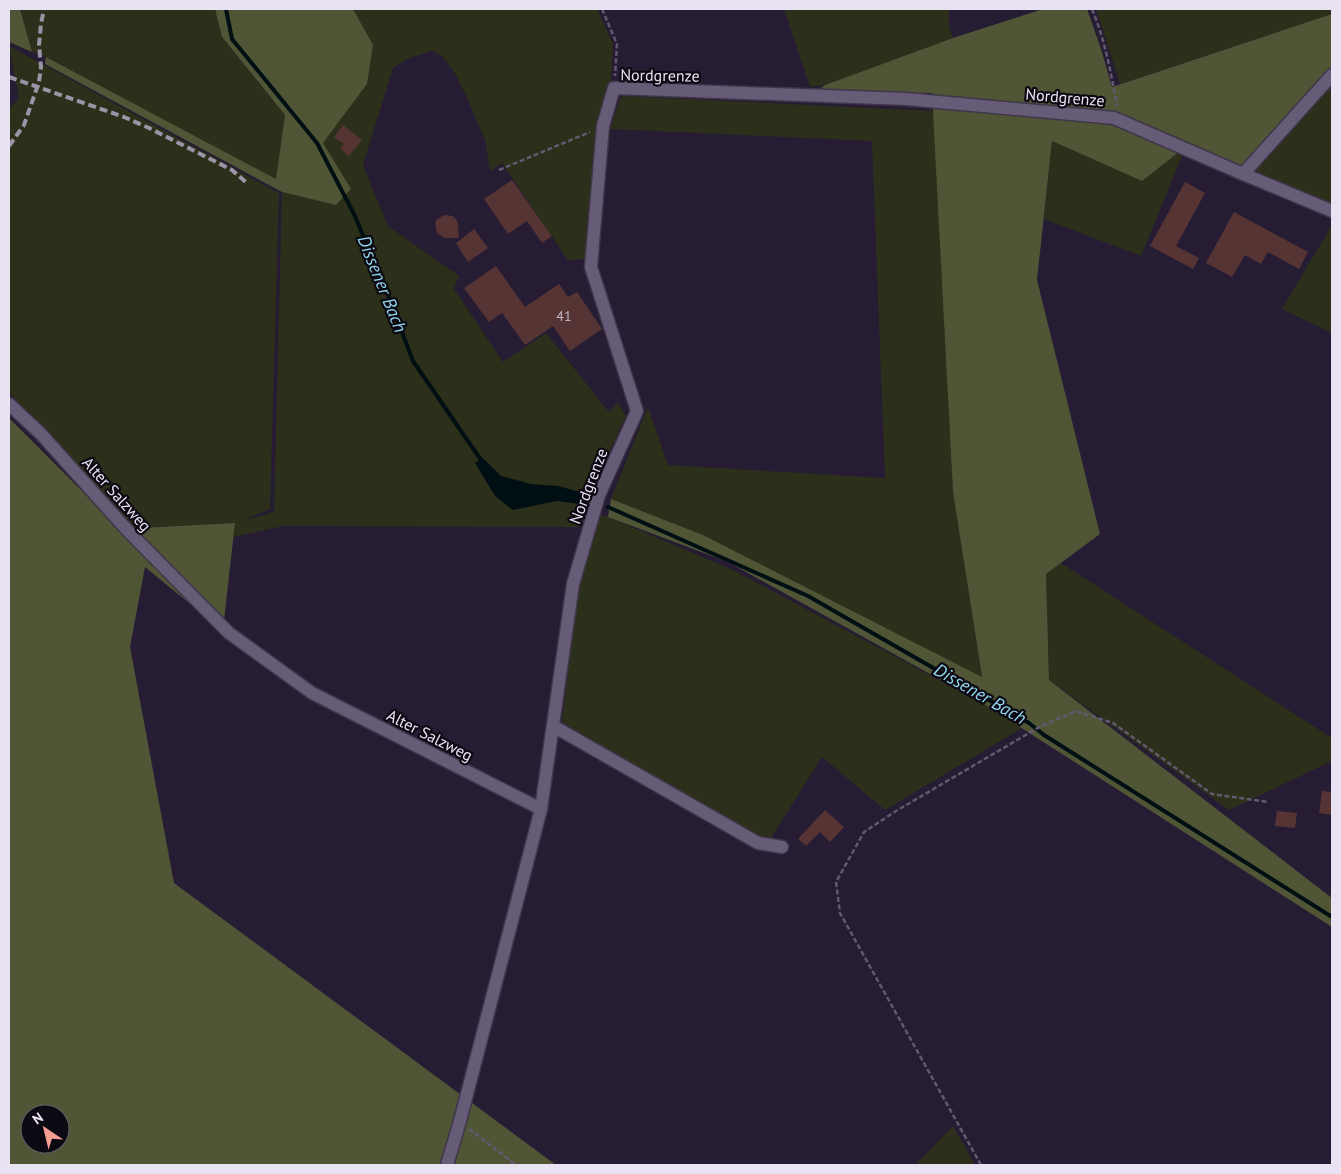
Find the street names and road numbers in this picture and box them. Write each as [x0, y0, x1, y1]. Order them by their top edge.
street label: Nordgrenze [620, 64, 700, 86]
street label: Nordgrenze [1025, 84, 1105, 110]
street label: Nordgrenze [564, 445, 612, 527]
street label: Alter Salzweg [78, 453, 156, 535]
street label: Alter Salzweg [384, 705, 476, 765]

